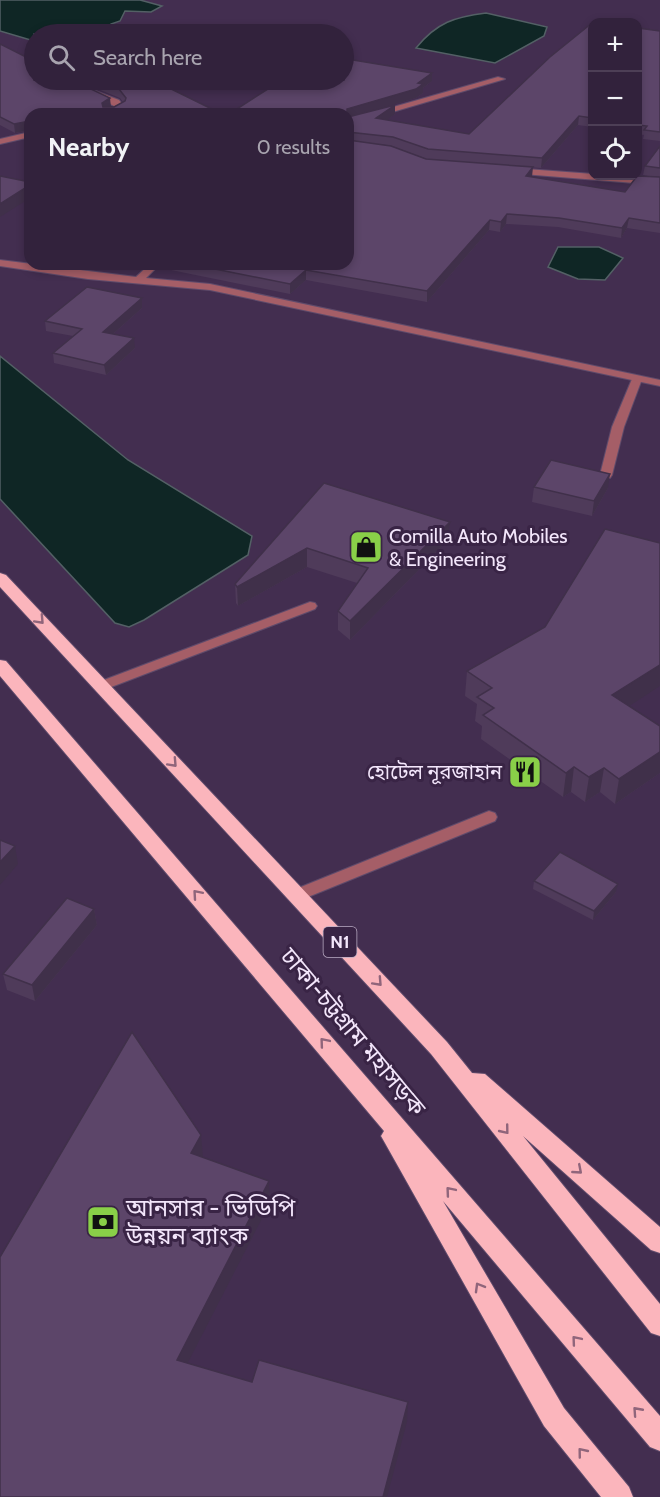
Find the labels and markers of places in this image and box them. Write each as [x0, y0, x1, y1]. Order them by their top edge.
place label: Comilla Auto Mobiles & Engineering [389, 524, 568, 571]
shop icon: Comilla Auto Mobiles & Engineering [348, 529, 384, 565]
restaurant icon: হোটেল নূরজাহান [507, 754, 543, 790]
place label: হোটেল নূরজাহান [367, 760, 503, 785]
place label: আনসার - ভিডিপি উন্নয়ন ব্যাংক [125, 1193, 296, 1250]
bank icon: আনসার - ভিডিপি উন্নয়ন ব্যাংক [85, 1204, 121, 1240]

